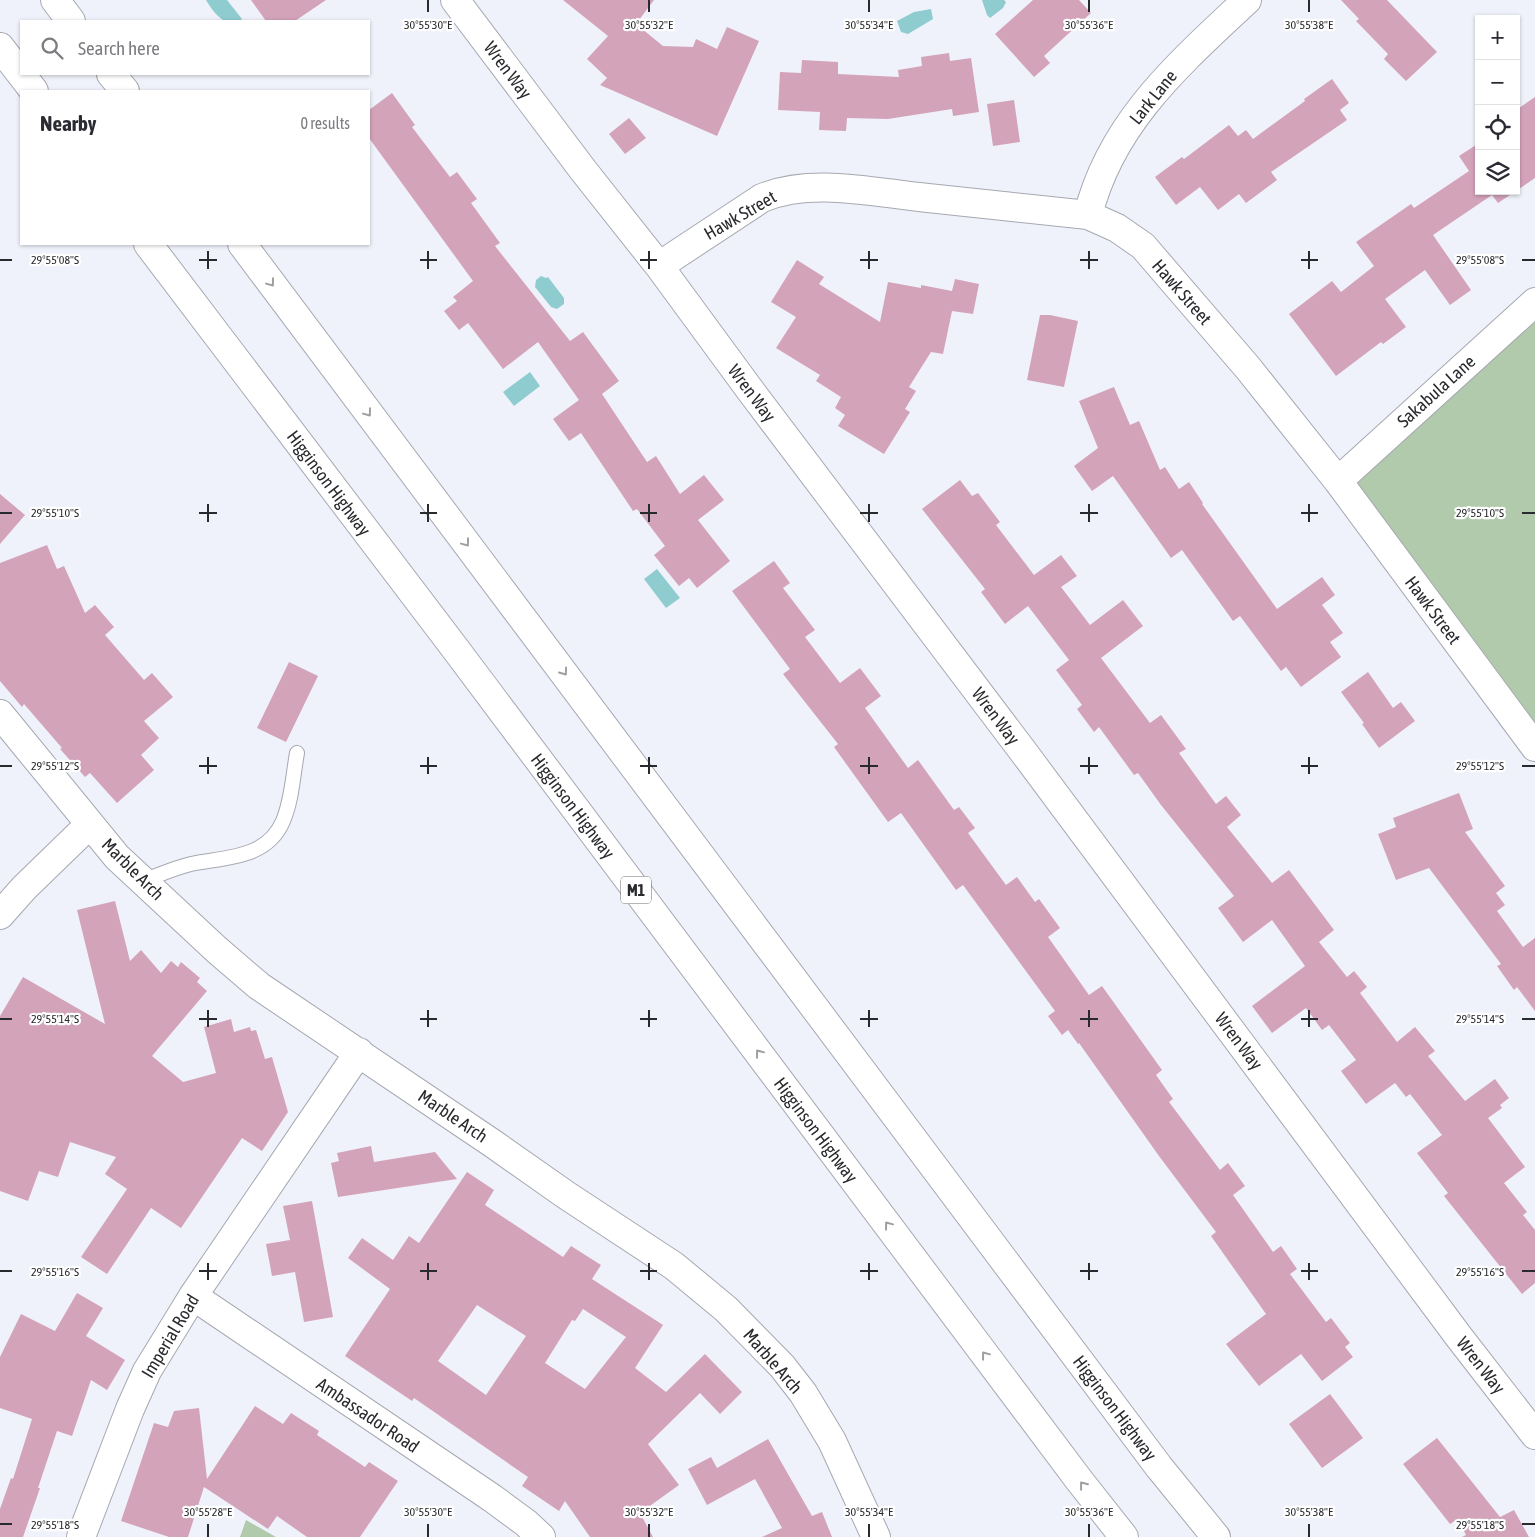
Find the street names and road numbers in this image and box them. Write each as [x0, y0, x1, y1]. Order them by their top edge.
street label: Wren Way [480, 37, 536, 103]
street label: Lark Lane [1125, 66, 1181, 128]
street label: Hawk Street [700, 186, 780, 244]
street label: Hawk Street [1148, 255, 1216, 329]
street label: Sakabula Lane [1393, 351, 1479, 431]
street label: Wren Way [724, 360, 780, 426]
street label: Higginson Highway [283, 426, 375, 540]
street label: Hawk Street [1401, 572, 1465, 648]
street label: Wren Way [968, 683, 1024, 749]
street label: Higginson Highway [527, 749, 619, 863]
street label: Marble Arch [98, 834, 168, 904]
road number: M1 [621, 876, 651, 904]
street label: Wren Way [1211, 1008, 1267, 1074]
street label: Higginson Highway [770, 1073, 862, 1187]
street label: Marble Arch [414, 1085, 492, 1147]
street label: Imperial Road [137, 1290, 203, 1382]
street label: Marble Arch [739, 1324, 807, 1398]
street label: Wren Way [1452, 1333, 1510, 1397]
street label: Higginson Highway [1069, 1351, 1161, 1465]
street label: Ambassador Road [313, 1373, 423, 1457]

